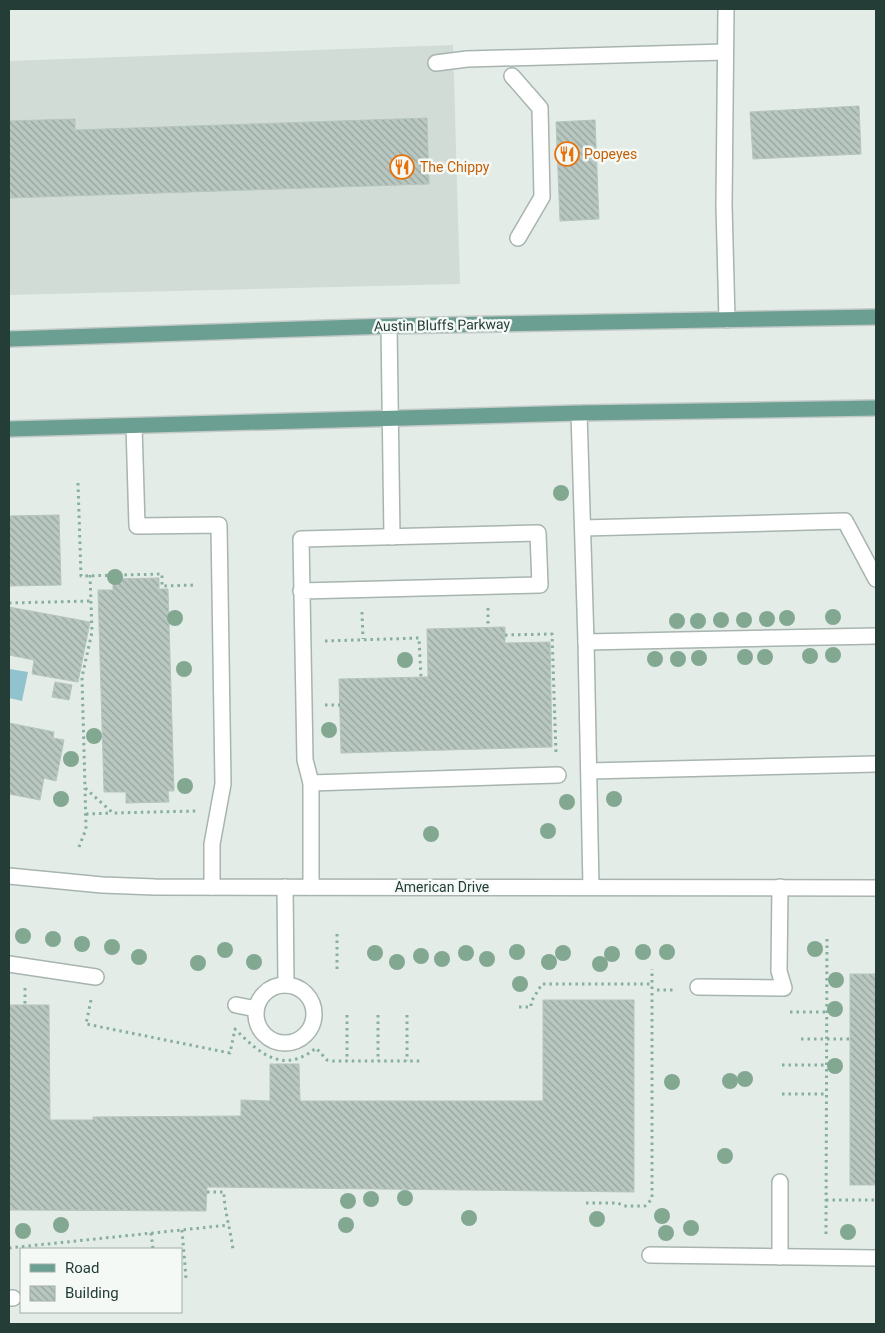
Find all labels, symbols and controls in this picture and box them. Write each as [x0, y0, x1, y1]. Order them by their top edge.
restaurant icon: Popeyes [554, 141, 580, 167]
place label: Popeyes [584, 146, 637, 162]
restaurant icon: The Chippy [389, 154, 415, 180]
place label: The Chippy [420, 159, 490, 175]
street label: Austin Bluffs Parkway [374, 316, 511, 334]
street label: American Drive [395, 879, 489, 895]
legend [20, 1248, 182, 1313]
text: Road [65, 1259, 99, 1277]
text: Building [65, 1284, 119, 1302]

